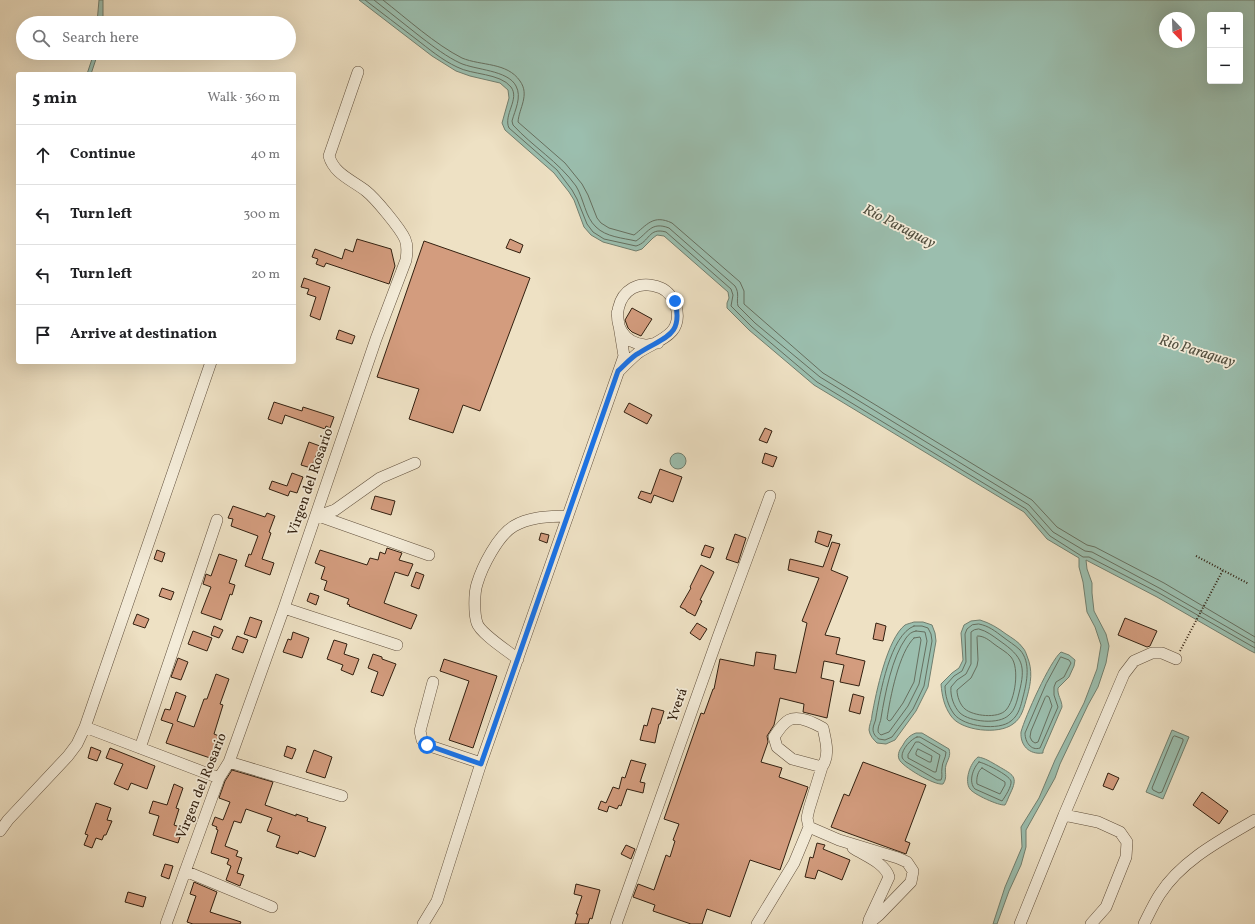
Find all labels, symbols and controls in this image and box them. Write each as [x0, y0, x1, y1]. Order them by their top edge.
north arrow [1159, 12, 1195, 48]
map controls [1207, 12, 1243, 84]
button: + [1207, 12, 1243, 48]
search box [16, 16, 296, 60]
icon: search [30, 27, 52, 49]
text: Search here [62, 28, 139, 49]
button: − [1207, 48, 1243, 84]
text: 5 min [32, 87, 77, 110]
text: Walk · 360 m [208, 89, 280, 107]
icon: ahead [32, 144, 54, 166]
text: Continue [70, 144, 135, 165]
text: 40 m [251, 146, 280, 164]
water label: Río Paraguay [859, 200, 939, 254]
icon: left [32, 204, 54, 226]
text: Turn left [70, 204, 132, 225]
text: 300 m [244, 206, 280, 224]
icon: left [32, 264, 54, 286]
text: Turn left [70, 264, 132, 285]
text: 20 m [251, 266, 280, 284]
route end [666, 292, 684, 310]
icon: arrive [32, 324, 54, 346]
text: Arrive at destination [70, 324, 217, 345]
water label: Río Paraguay [1156, 330, 1238, 374]
street label: Virgen del Rosario [284, 426, 338, 538]
street label: Yverá [663, 686, 693, 724]
street label: Virgen del Rosario [172, 730, 232, 842]
route start [418, 736, 436, 754]

